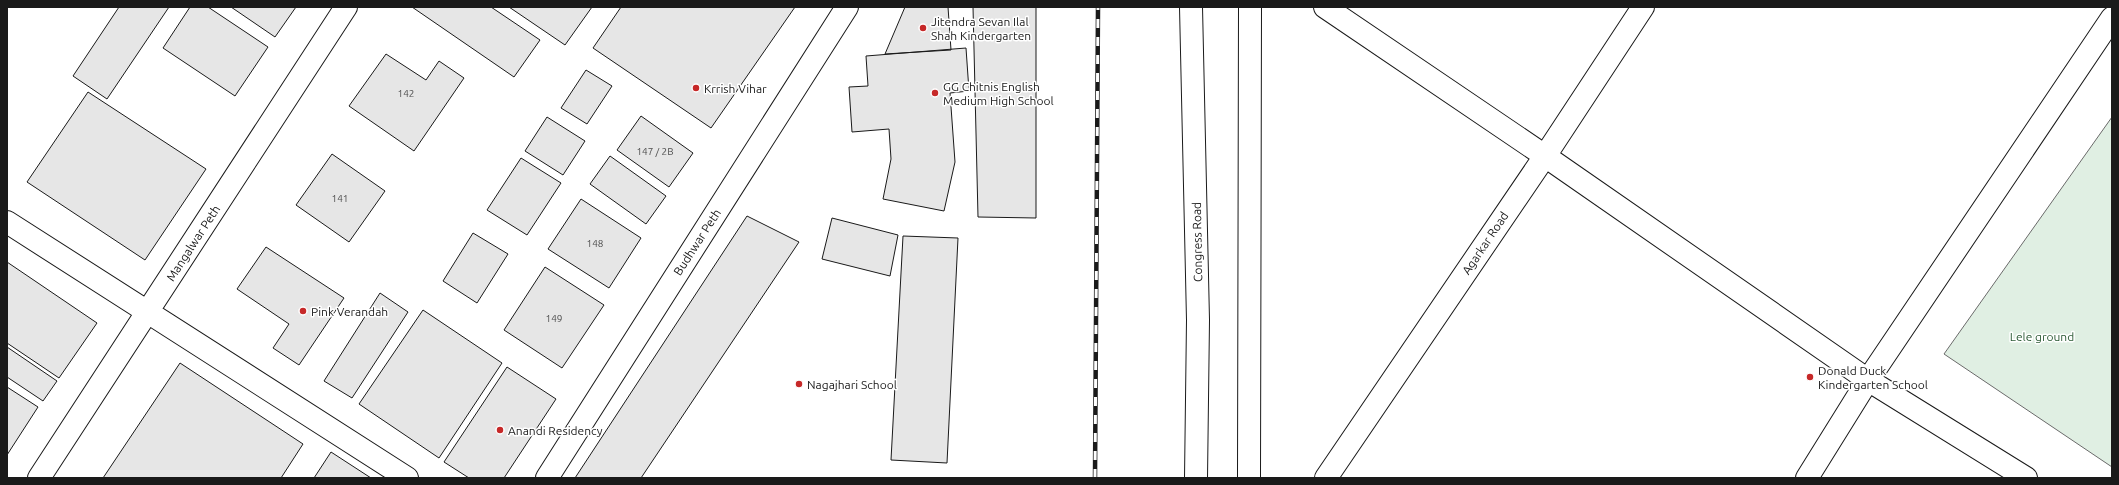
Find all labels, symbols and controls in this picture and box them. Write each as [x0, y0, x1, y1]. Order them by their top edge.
place label: Jitendra Sevan Ilal Shah Kindergarten [931, 15, 1031, 42]
marker: Jitendra Sevan Ilal Shah Kindergarten [918, 23, 928, 33]
place label: GG Chitnis English Medium High School [943, 80, 1054, 107]
place label: Krrish Vihar [704, 82, 767, 95]
marker: Krrish Vihar [691, 83, 701, 93]
house number: 142 [398, 88, 414, 99]
marker: GG Chitnis English Medium High School [930, 88, 940, 98]
house number: 147 / 2B [636, 146, 674, 157]
house number: 141 [332, 193, 348, 204]
street label: Congress Road [1190, 202, 1204, 282]
street label: Mangalwar Peth [164, 203, 222, 283]
street label: Budhwar Peth [671, 206, 723, 278]
street label: Agarkar Road [1459, 209, 1511, 277]
house number: 148 [587, 238, 604, 249]
place label: Pink Verandah [311, 305, 388, 318]
marker: Pink Verandah [298, 306, 308, 316]
house number: 149 [546, 313, 562, 324]
park label: Lele ground [2010, 330, 2074, 343]
place label: Donald Duck Kindergarten School [1818, 364, 1928, 391]
marker: Donald Duck Kindergarten School [1805, 372, 1815, 382]
place label: Nagajhari School [807, 378, 897, 391]
marker: Nagajhari School [794, 379, 804, 389]
place label: Anandi Residency [508, 424, 603, 437]
marker: Anandi Residency [495, 425, 505, 435]

